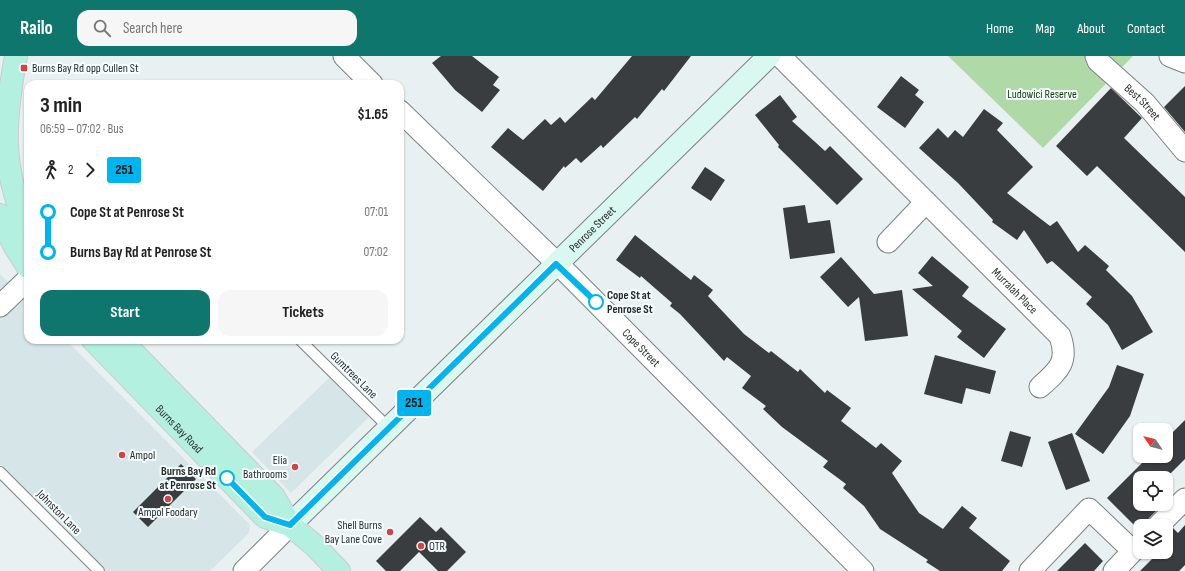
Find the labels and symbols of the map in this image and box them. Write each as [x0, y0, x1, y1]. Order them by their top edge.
place label: Burns Bay Rd opp Cullen St [32, 61, 139, 76]
marker: Burns Bay Rd opp Cullen St [19, 63, 29, 73]
street label: Best Street [1121, 81, 1164, 124]
park label: Ludowici Reserve [1007, 87, 1077, 102]
street label: Penrose Street [566, 203, 619, 256]
street label: Murralah Place [988, 265, 1041, 317]
place label: Cope St at Penrose St [607, 288, 653, 317]
marker: Cope St at Penrose St [588, 294, 604, 310]
street label: Cope Street [619, 326, 663, 371]
street label: Gumtrees Lane [327, 349, 380, 402]
line badge: 251 [391, 390, 437, 416]
street label: Burns Bay Road [152, 402, 206, 457]
north arrow [1133, 423, 1173, 463]
place label: Ampol [129, 448, 155, 463]
marker: Ampol [117, 450, 127, 460]
place label: Elia Bathrooms [243, 453, 287, 482]
marker: Elia Bathrooms [290, 462, 300, 472]
place label: Burns Bay Rd at Penrose St [160, 464, 216, 493]
marker: Burns Bay Rd at Penrose St [219, 470, 235, 486]
street label: Johnston Lane [33, 486, 84, 538]
marker: Ampol Foodary [163, 494, 173, 504]
place label: Ampol Foodary [137, 505, 198, 520]
place label: Shell Burns Bay Lane Cove [325, 518, 382, 547]
marker: Shell Burns Bay Lane Cove [385, 527, 395, 537]
place label: OTR [429, 539, 446, 554]
marker: OTR [416, 541, 426, 551]

